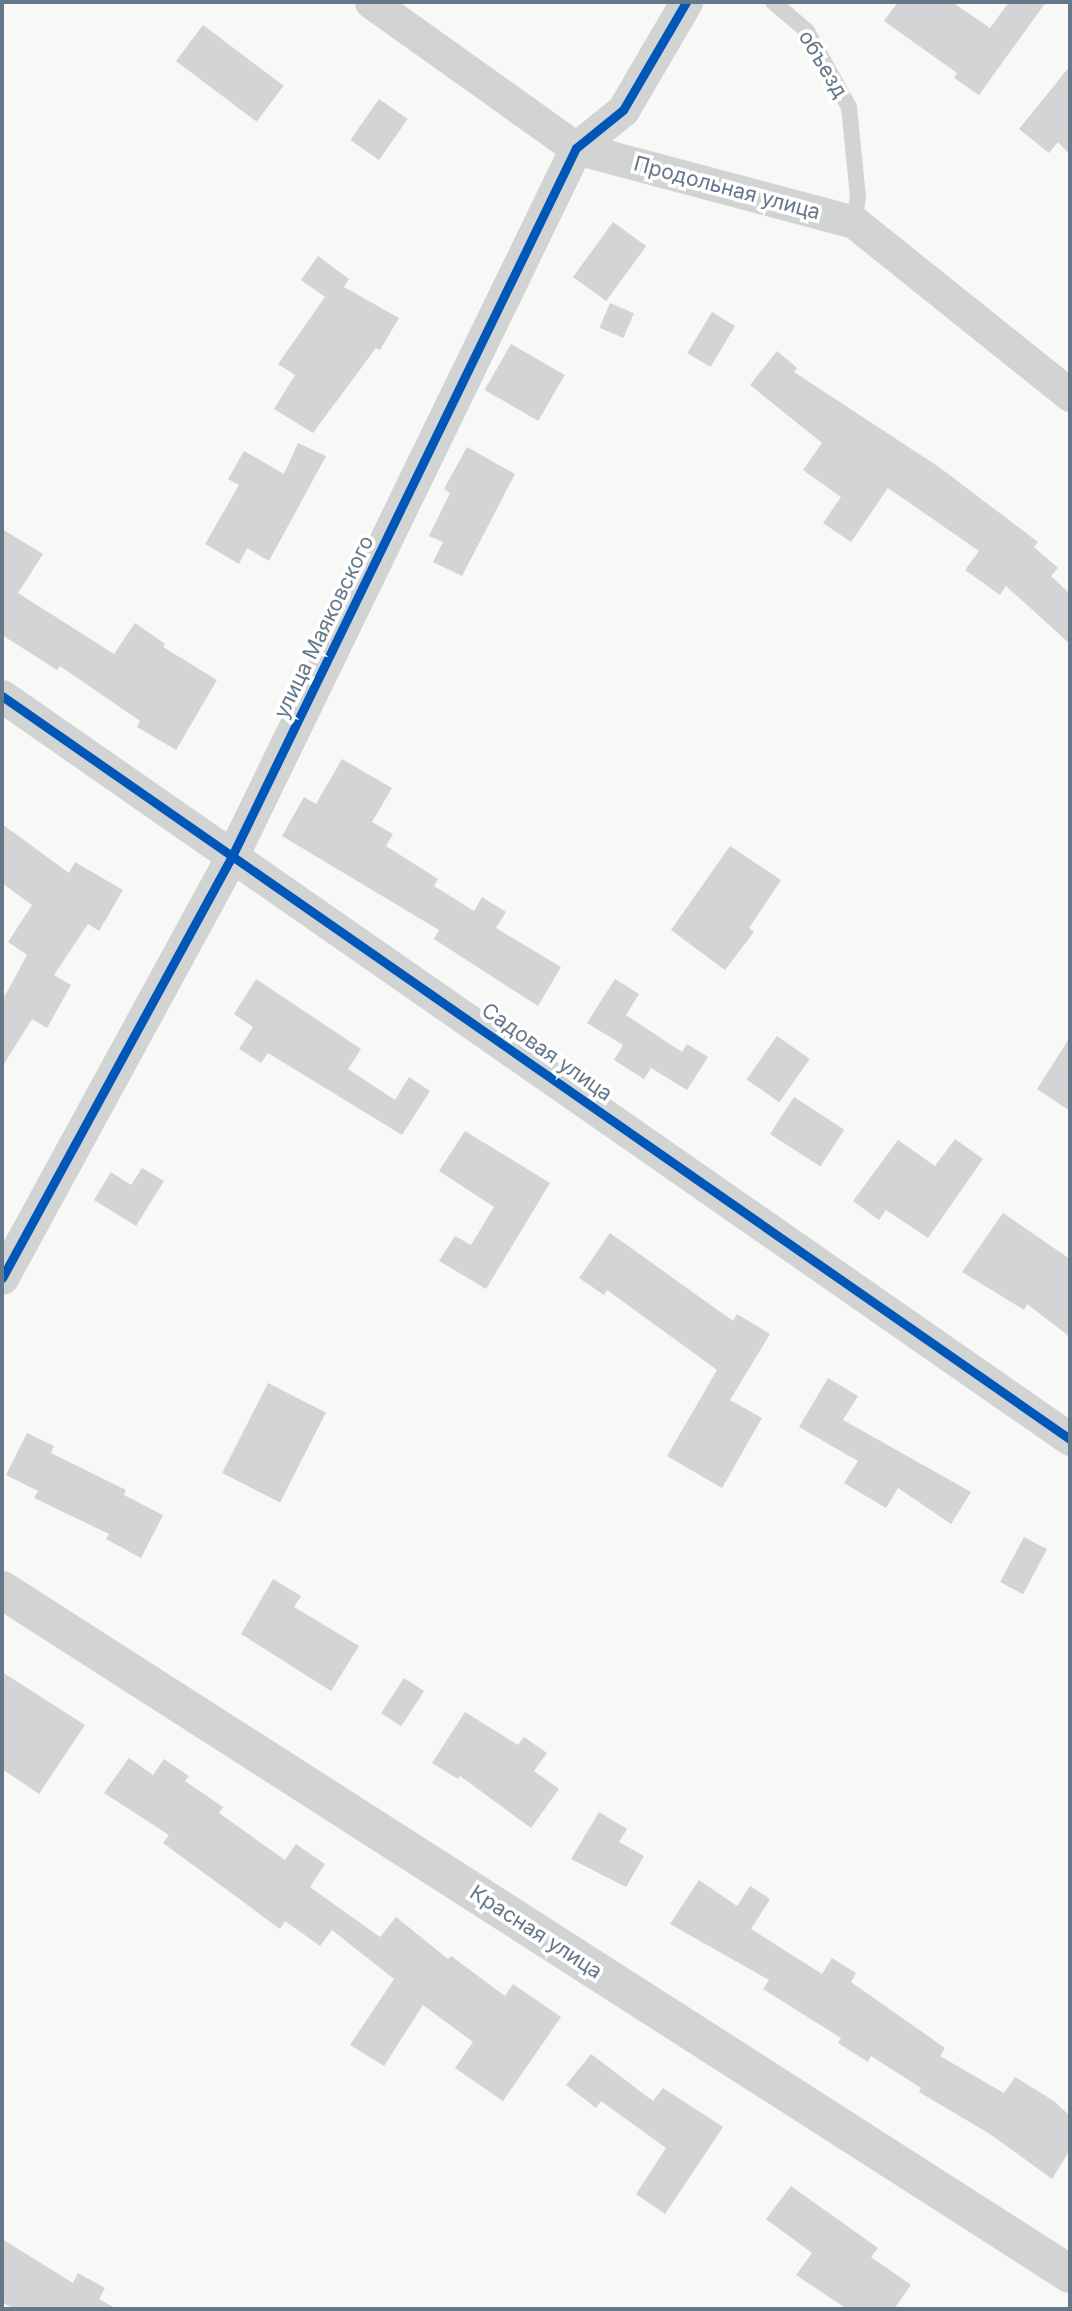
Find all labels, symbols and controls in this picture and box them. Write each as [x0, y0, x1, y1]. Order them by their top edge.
street label: объезд [793, 26, 853, 102]
street label: Продольная улица [631, 151, 823, 225]
street label: улица Маяковского [269, 531, 379, 723]
street label: Садовая улица [477, 998, 617, 1106]
street label: Красная улица [465, 1880, 607, 1984]

